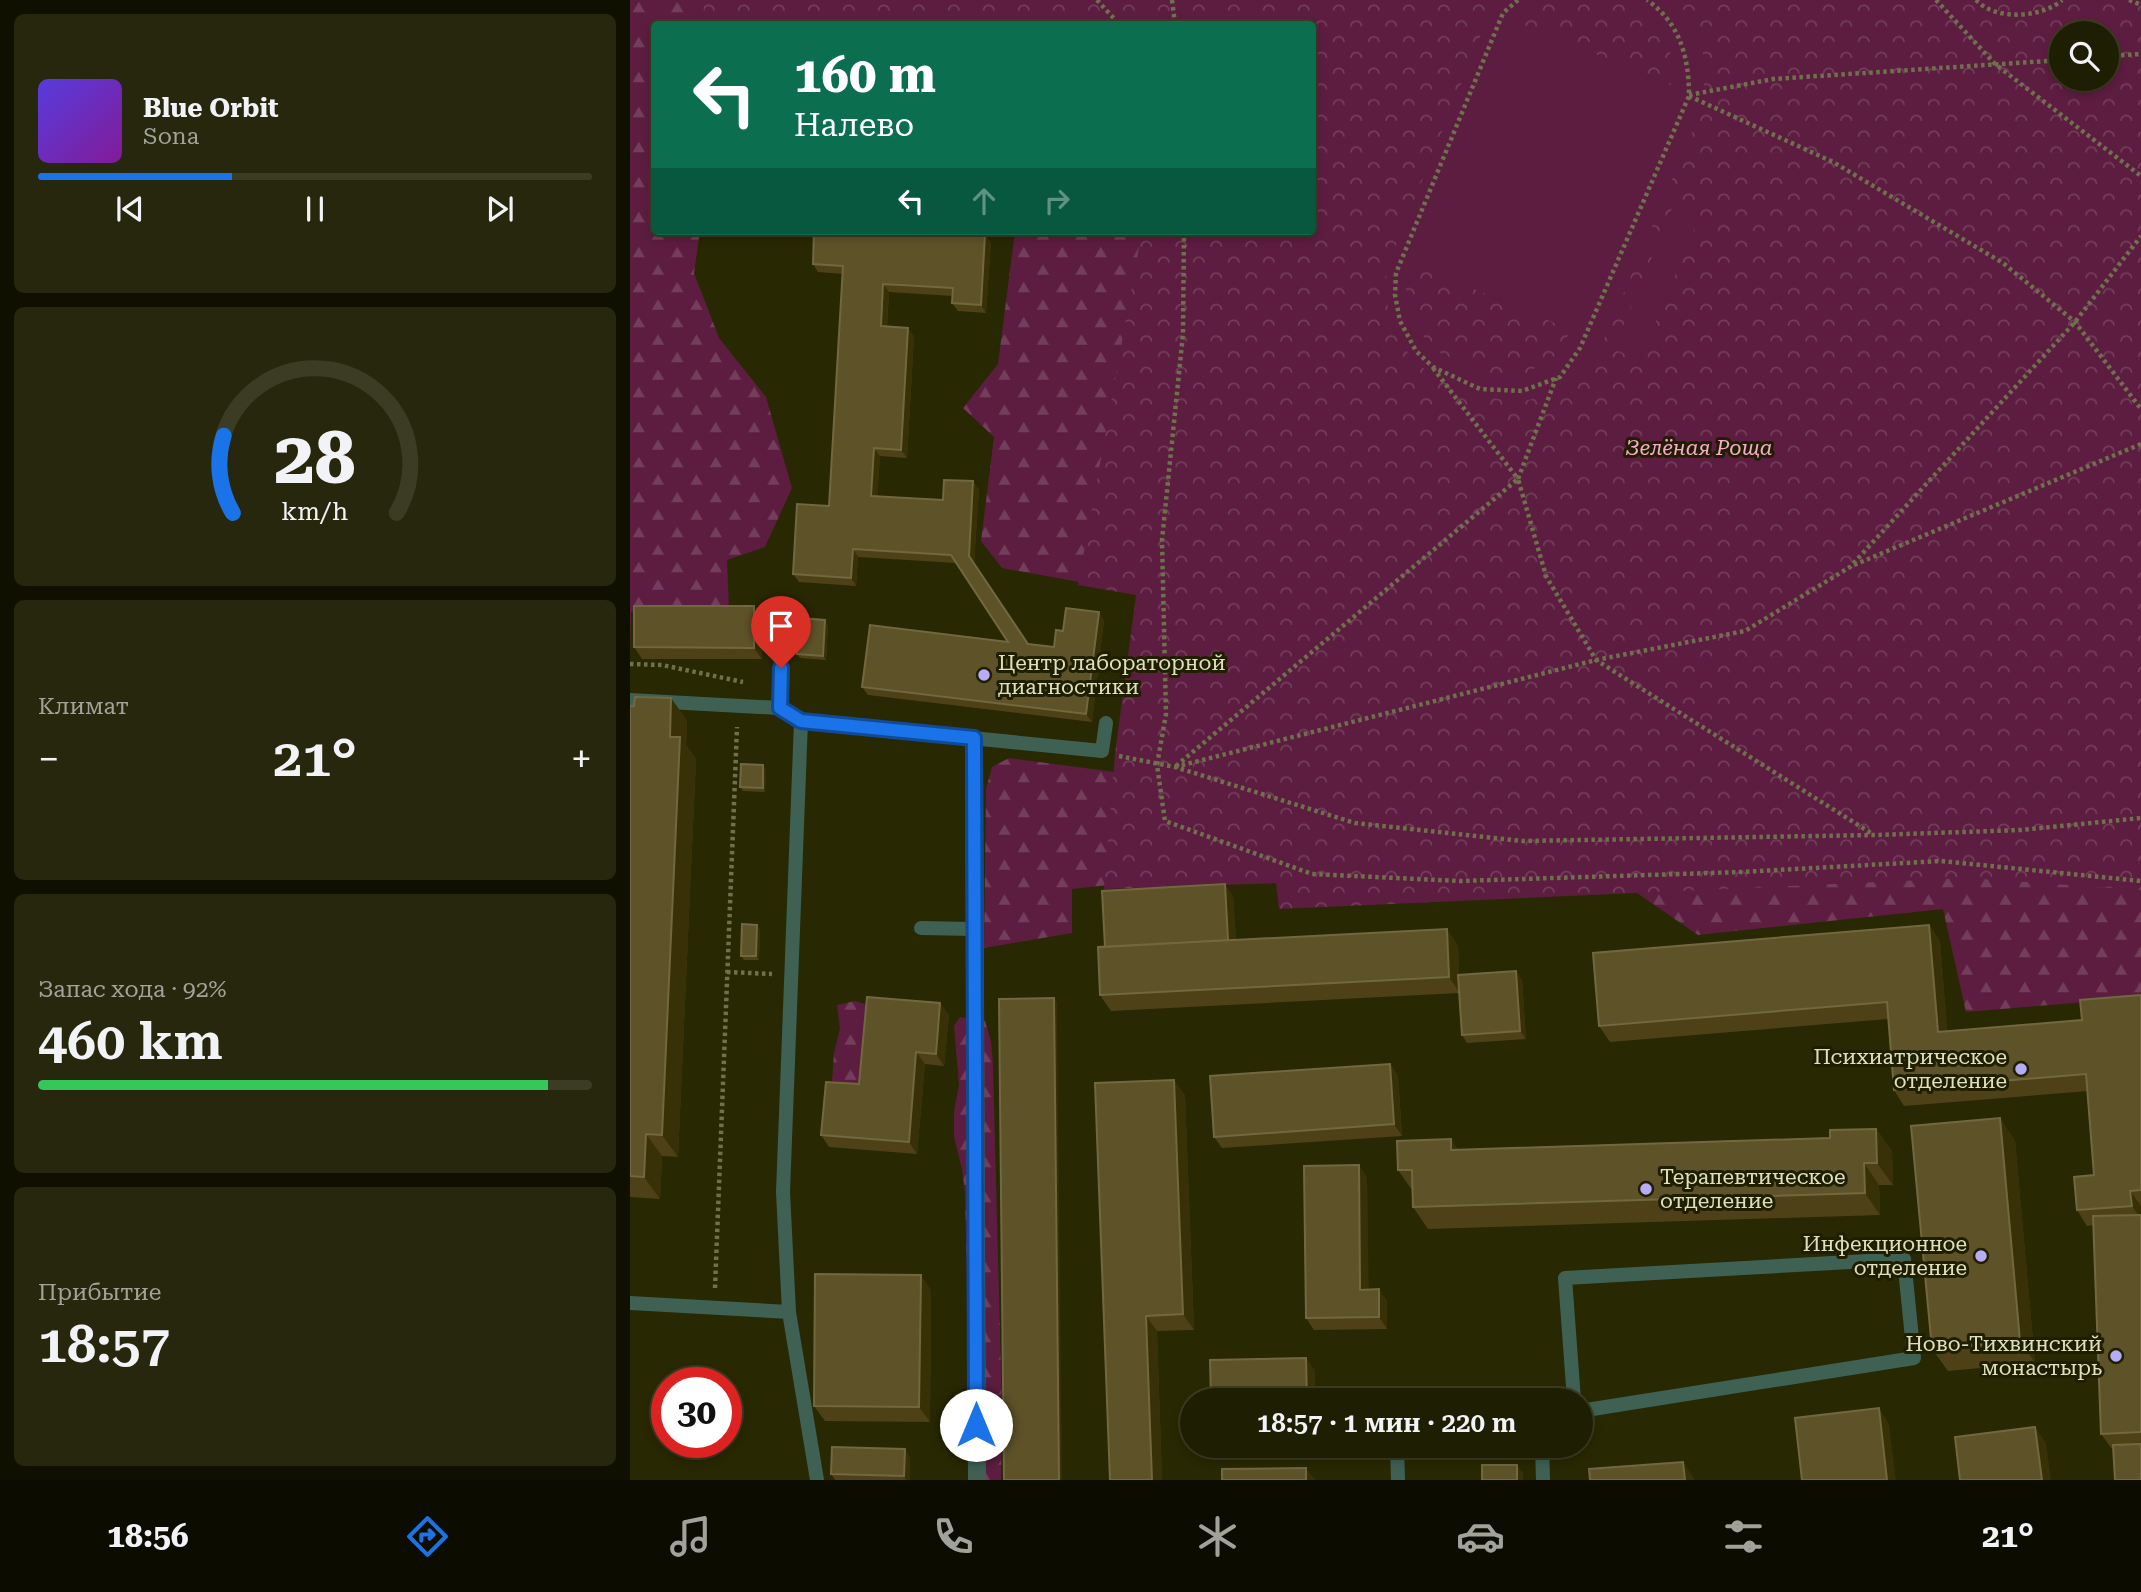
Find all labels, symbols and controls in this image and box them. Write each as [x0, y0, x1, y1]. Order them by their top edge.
map controls [2049, 21, 2119, 91]
button: search [2049, 21, 2119, 91]
text: 160 m [794, 47, 936, 104]
icon: left [679, 49, 770, 140]
text: Blue Orbit [143, 93, 279, 123]
text: Налево [794, 106, 914, 144]
text: Sona [143, 123, 199, 150]
icon: left [892, 182, 930, 220]
icon: ahead [965, 182, 1003, 220]
icon: right [1038, 182, 1076, 220]
icon: previous [111, 190, 149, 228]
icon: pause [296, 190, 334, 228]
icon: next [481, 190, 519, 228]
text: 28 [274, 416, 356, 501]
park label: Зелёная Роща [1626, 436, 1772, 460]
text: km/h [282, 497, 348, 526]
pin [751, 596, 811, 668]
icon: arrive [762, 607, 800, 645]
place label: Центр лабораторной диагностики [998, 651, 1225, 699]
marker: Центр лабораторной диагностики [976, 667, 992, 683]
text: Климат [38, 693, 129, 720]
text: 21° [273, 728, 357, 789]
text: − [38, 737, 59, 781]
text: + [571, 737, 592, 781]
text: Запас хода · 92% [38, 976, 227, 1003]
text: 460 km [38, 1011, 223, 1072]
place label: Психиатрическое отделение [1814, 1045, 2007, 1093]
marker: Психиатрическое отделение [2013, 1061, 2029, 1077]
place label: Терапевтическое отделение [1660, 1165, 1845, 1213]
marker: Терапевтическое отделение [1638, 1181, 1654, 1197]
place label: Инфекционное отделение [1803, 1232, 1967, 1280]
marker: Инфекционное отделение [1973, 1248, 1989, 1264]
text: Прибытие [38, 1279, 161, 1306]
text: 18:57 [38, 1314, 170, 1375]
place label: Ново-Тихвинский монастырь [1906, 1332, 2102, 1380]
marker: Ново-Тихвинский монастырь [2108, 1348, 2124, 1364]
speed limit sign: 30 [651, 1367, 742, 1458]
position arrow [939, 1388, 1013, 1462]
text: 18:57 · 1 мин · 220 m [1257, 1408, 1516, 1438]
icon: directions [403, 1512, 452, 1561]
icon: music [666, 1512, 715, 1561]
icon: phone [929, 1512, 978, 1561]
icon: climate [1193, 1512, 1242, 1561]
icon: car [1456, 1512, 1505, 1561]
icon: filters [1719, 1512, 1768, 1561]
text: 18:56 [107, 1517, 189, 1555]
text: 21° [1982, 1517, 2034, 1555]

